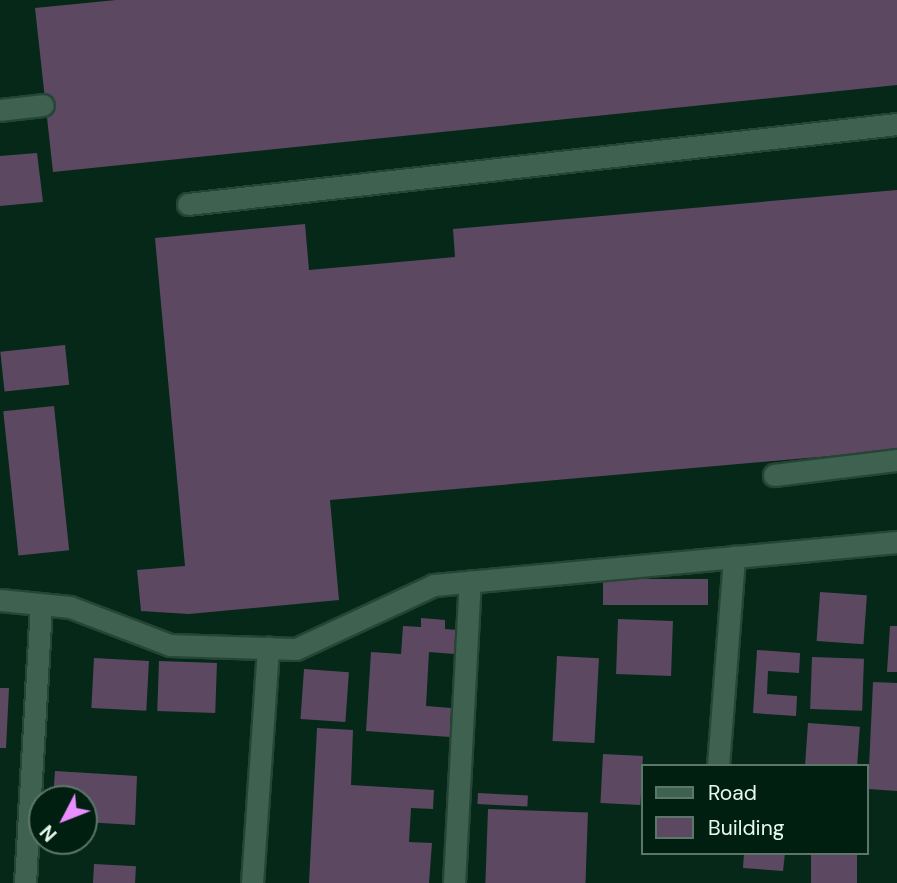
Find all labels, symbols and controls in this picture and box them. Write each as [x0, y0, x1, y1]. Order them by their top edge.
legend [642, 764, 869, 855]
text: Road [708, 779, 757, 807]
north arrow [28, 785, 98, 855]
text: Building [708, 814, 784, 842]
text: N [35, 820, 62, 847]

